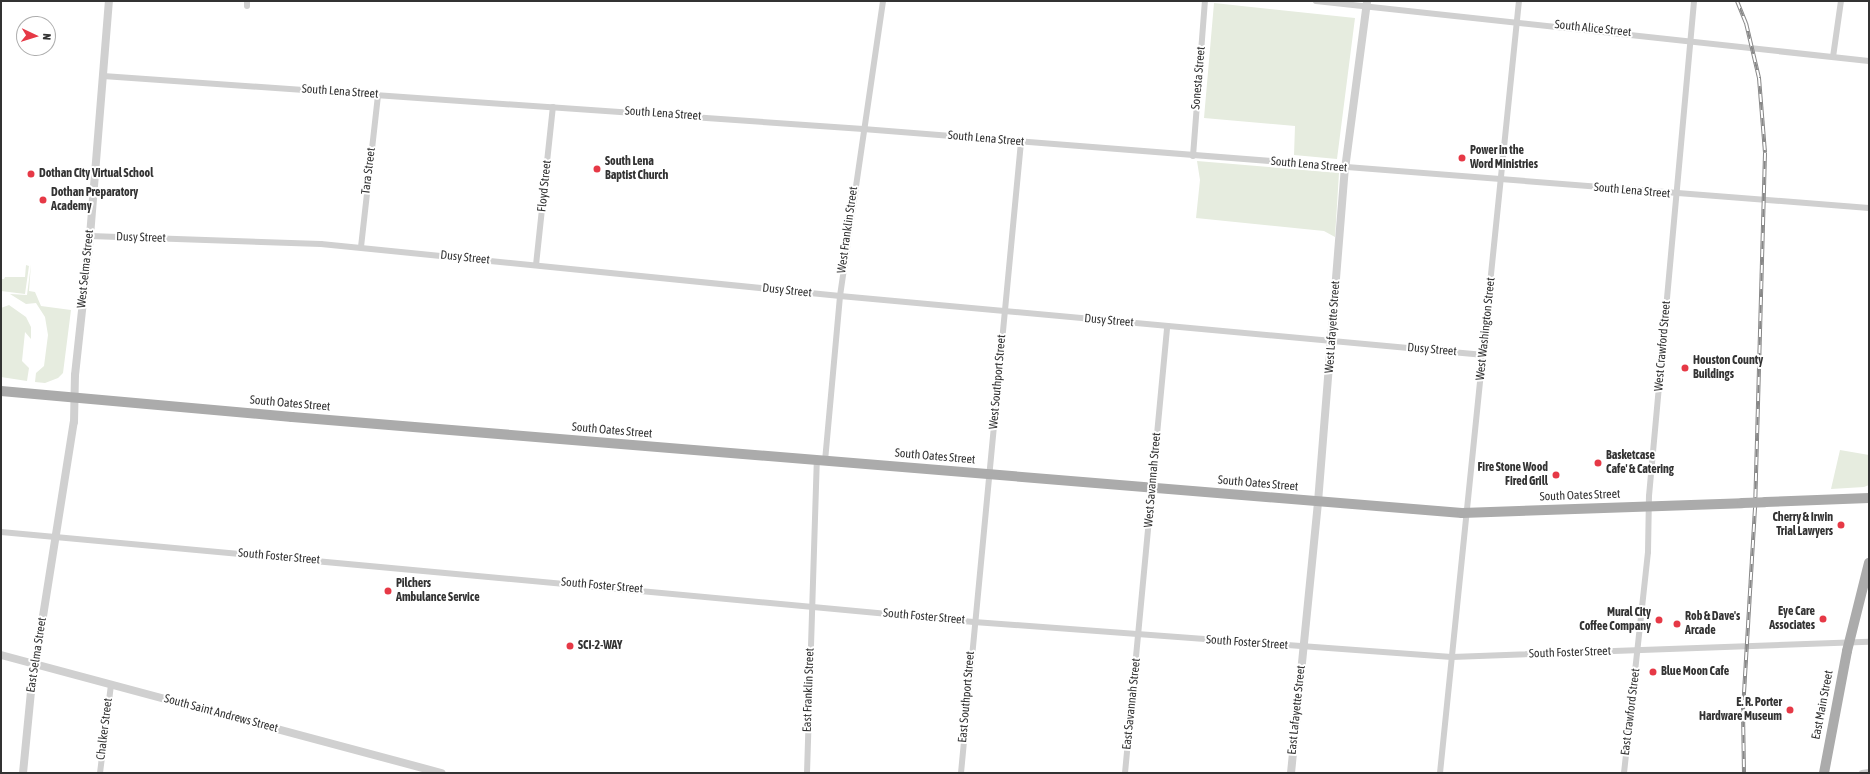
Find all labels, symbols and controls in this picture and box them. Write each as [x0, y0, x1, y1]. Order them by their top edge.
north arrow [16, 16, 56, 56]
street label: South Alice Street [1554, 18, 1632, 40]
text: N [41, 33, 53, 40]
street label: Sonesta Street [1189, 46, 1209, 110]
street label: South Lena Street [301, 82, 379, 102]
street label: South Lena Street [624, 104, 702, 124]
street label: South Lena Street [947, 128, 1025, 150]
place label: Power in the Word Ministries [1470, 144, 1538, 172]
street label: Tara Street [359, 147, 379, 195]
marker: Power in the Word Ministries [1457, 153, 1467, 163]
street label: South Lena Street [1270, 154, 1348, 176]
place label: South Lena Baptist Church [605, 155, 668, 183]
street label: Floyd Street [535, 159, 555, 213]
marker: South Lena Baptist Church [592, 164, 602, 174]
place label: Dothan City Virtual School [39, 167, 153, 181]
marker: Dothan City Virtual School [26, 169, 36, 179]
street label: South Lena Street [1593, 180, 1671, 202]
place label: Dothan Preparatory Academy [51, 186, 138, 214]
street label: West Franklin Street [835, 186, 861, 274]
marker: Dothan Preparatory Academy [38, 195, 48, 205]
street label: West Selma Street [75, 229, 97, 309]
street label: Dusy Street [116, 230, 166, 246]
street label: Dusy Street [440, 248, 490, 268]
street label: West Washington Street [1473, 277, 1499, 381]
street label: West Lafayette Street [1323, 280, 1343, 374]
street label: Dusy Street [762, 281, 812, 301]
street label: West Crawford Street [1652, 300, 1674, 392]
street label: Dusy Street [1084, 312, 1134, 330]
street label: West Southport Street [987, 334, 1009, 430]
street label: Dusy Street [1407, 341, 1457, 359]
place label: Houston County Buildings [1693, 354, 1763, 382]
marker: Houston County Buildings [1680, 363, 1690, 373]
street label: South Oates Street [249, 393, 331, 415]
street label: South Oates Street [571, 420, 653, 442]
street label: West Savannah Street [1142, 432, 1164, 528]
street label: South Oates Street [894, 446, 976, 468]
place label: Basketcase Cafe' & Catering [1606, 449, 1674, 477]
marker: Basketcase Cafe' & Catering [1593, 458, 1603, 468]
place label: Fire Stone Wood Fired Grill [1478, 461, 1548, 489]
marker: Fire Stone Wood Fired Grill [1551, 470, 1561, 480]
street label: South Oates Street [1217, 473, 1299, 495]
street label: South Oates Street [1539, 487, 1621, 505]
place label: Cherry & Irwin Trial Lawyers [1772, 511, 1833, 539]
marker: Cherry & Irwin Trial Lawyers [1836, 520, 1846, 530]
street label: South Foster Street [237, 546, 321, 568]
street label: South Foster Street [560, 575, 644, 597]
place label: Pilchers Ambulance Service [396, 577, 480, 605]
marker: Pilchers Ambulance Service [383, 586, 393, 596]
place label: Eye Care Associates [1769, 605, 1815, 633]
street label: South Foster Street [882, 606, 966, 628]
place label: Mural City Coffee Company [1579, 606, 1651, 634]
place label: Rob & Dave's Arcade [1685, 610, 1740, 638]
marker: Eye Care Associates [1818, 614, 1828, 624]
marker: Mural City Coffee Company [1654, 615, 1664, 625]
street label: East Selma Street [24, 616, 50, 694]
marker: Rob & Dave's Arcade [1672, 619, 1682, 629]
street label: South Foster Street [1206, 633, 1288, 653]
place label: SCI-2-WAY [578, 639, 622, 653]
marker: SCI-2-WAY [565, 641, 575, 651]
street label: South Foster Street [1529, 644, 1611, 662]
street label: East Franklin Street [800, 648, 818, 732]
street label: East Southport Street [956, 651, 978, 743]
street label: East Savannah Street [1120, 657, 1144, 751]
street label: East Lafayette Street [1285, 665, 1309, 755]
place label: Blue Moon Cafe [1661, 665, 1729, 679]
marker: Blue Moon Cafe [1648, 667, 1658, 677]
street label: East Crawford Street [1619, 668, 1643, 756]
street label: East Main Street [1809, 669, 1837, 741]
street label: South Saint Andrews Street [162, 692, 280, 736]
place label: E. R. Porter Hardware Museum [1699, 696, 1782, 724]
street label: Chalker Street [94, 697, 116, 761]
marker: E. R. Porter Hardware Museum [1785, 705, 1795, 715]

